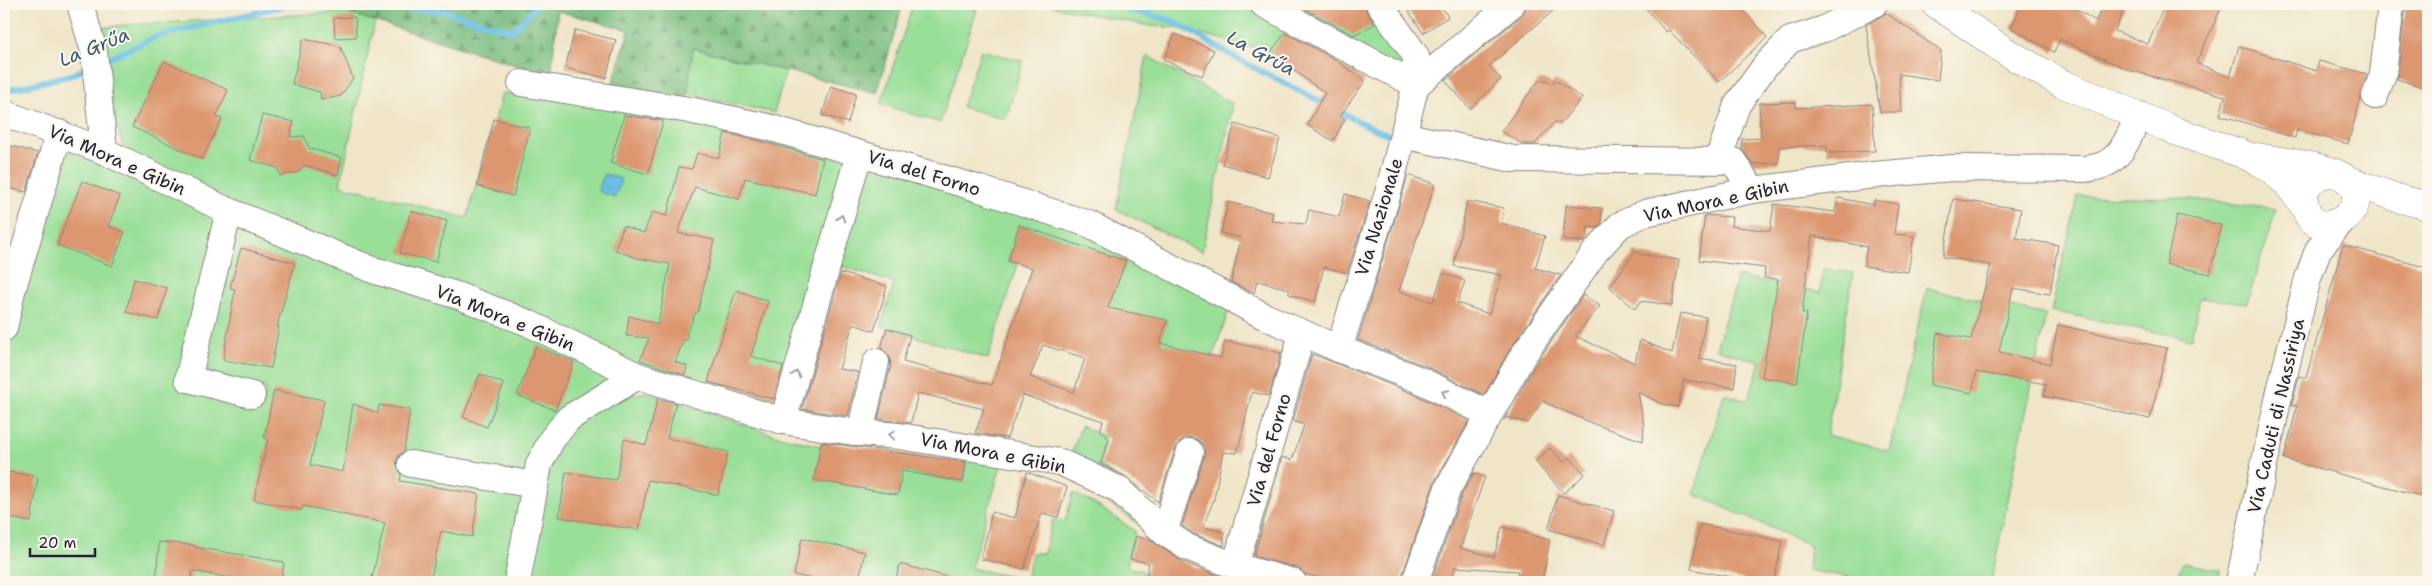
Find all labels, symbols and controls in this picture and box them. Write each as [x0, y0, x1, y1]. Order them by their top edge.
water label: La Grűa [55, 22, 133, 72]
water label: La Grűa [1222, 25, 1300, 81]
street label: Via Mora e Gibin [45, 119, 189, 201]
street label: Via del Forno [865, 144, 983, 202]
street label: Via Nazionale [1350, 155, 1408, 279]
street label: Via Mora e Gibin [1641, 174, 1791, 228]
one-way arrow [835, 214, 845, 223]
street label: Via Mora e Gibin [432, 279, 578, 357]
street label: Via Caduti di Nassiriya [2242, 316, 2310, 516]
one-way arrow [791, 371, 801, 379]
one-way arrow [1442, 389, 1451, 399]
street label: Via del Forno [1241, 390, 1297, 510]
street label: Via Mora e Gibin [918, 427, 1068, 479]
one-way arrow [887, 430, 895, 441]
scale bar [30, 526, 95, 558]
text: 20 m [38, 533, 77, 553]

